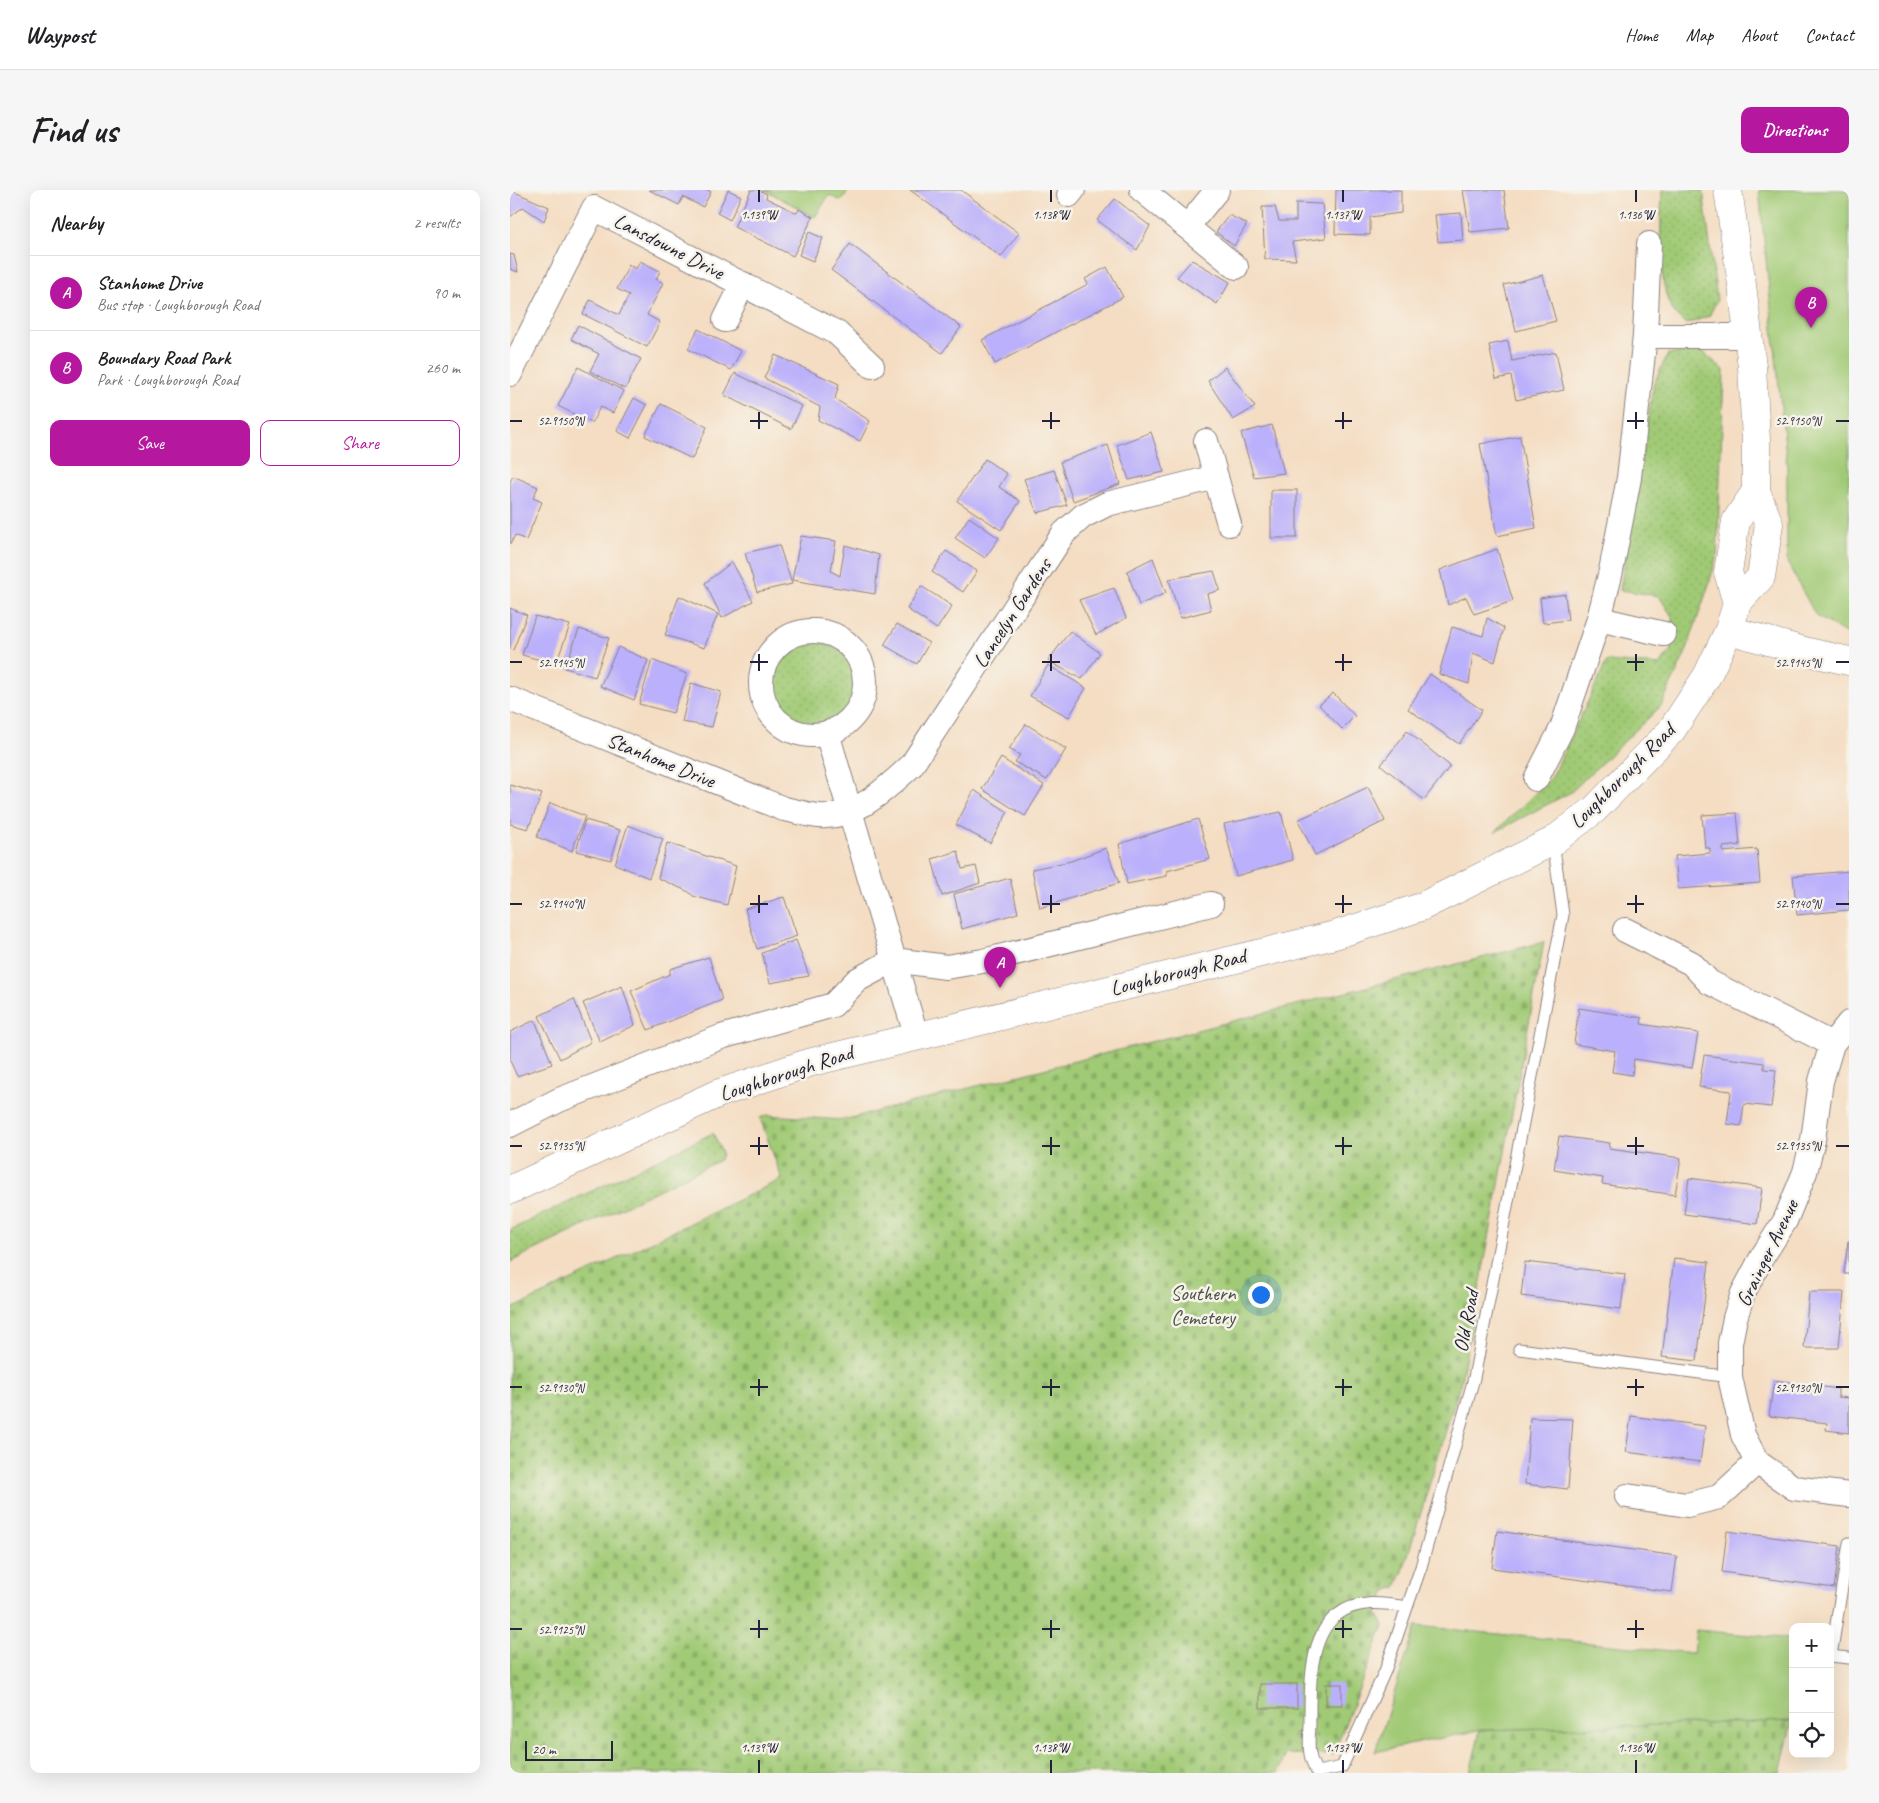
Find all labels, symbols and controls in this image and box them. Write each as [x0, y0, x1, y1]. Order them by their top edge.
text: Waypost [25, 20, 95, 50]
text: Home [1625, 24, 1658, 46]
text: Map [1686, 24, 1713, 46]
text: About [1741, 24, 1777, 46]
text: Contact [1805, 24, 1854, 46]
button: Directions [1741, 107, 1849, 153]
text: Find us [30, 108, 117, 153]
street label: Lansdowne Drive [610, 207, 730, 285]
text: 1.139°W [741, 207, 779, 223]
text: 1.138°W [1033, 207, 1071, 223]
text: 1.137°W [1325, 207, 1363, 223]
text: 1.136°W [1618, 207, 1656, 223]
text: Nearby [50, 210, 103, 236]
text: 2 results [413, 213, 460, 233]
text: Stanhome Drive [97, 271, 202, 295]
text: A [62, 283, 70, 303]
text: 90 m [433, 283, 460, 303]
pin: B [1795, 287, 1827, 328]
text: Bus stop · Loughborough Road [97, 295, 259, 315]
text: Boundary Road Park [97, 346, 230, 370]
text: B [62, 358, 70, 378]
text: 260 m [426, 358, 460, 378]
text: Park · Loughborough Road [97, 370, 239, 390]
text: 52.9150°N [538, 413, 585, 429]
text: 52.9150°N [1775, 413, 1822, 429]
button: Save [50, 420, 250, 466]
button: Share [260, 420, 460, 466]
street label: Lancelyn Gardens [967, 552, 1058, 673]
text: 52.9145°N [538, 655, 585, 671]
text: 52.9145°N [1775, 655, 1822, 671]
street label: Loughborough Road [1564, 715, 1683, 834]
street label: Stanhome Drive [603, 727, 720, 794]
text: 52.9140°N [538, 896, 585, 912]
text: 52.9140°N [1775, 896, 1822, 912]
street label: Loughborough Road [1108, 942, 1252, 1001]
pin: A [984, 947, 1016, 988]
street label: Loughborough Road [716, 1038, 859, 1107]
text: 52.9135°N [538, 1138, 585, 1154]
text: 52.9135°N [1775, 1138, 1822, 1154]
street label: Grainger Avenue [1730, 1194, 1805, 1311]
park label: Southern Cemetery [1170, 1280, 1237, 1330]
your location [1248, 1282, 1274, 1308]
street label: Old Road [1447, 1285, 1485, 1354]
text: 52.9130°N [538, 1380, 585, 1396]
text: 52.9130°N [1775, 1380, 1822, 1396]
text: 52.9125°N [538, 1622, 585, 1638]
map controls [1789, 1623, 1834, 1758]
button: + [1789, 1623, 1834, 1668]
button: − [1789, 1668, 1834, 1713]
button: locate [1789, 1713, 1834, 1758]
scale bar [525, 1738, 612, 1761]
text: 1.139°W [741, 1740, 779, 1756]
text: 1.138°W [1033, 1740, 1071, 1756]
text: 1.137°W [1325, 1740, 1363, 1756]
text: 1.136°W [1618, 1740, 1656, 1756]
text: 20 m [532, 1741, 556, 1758]

